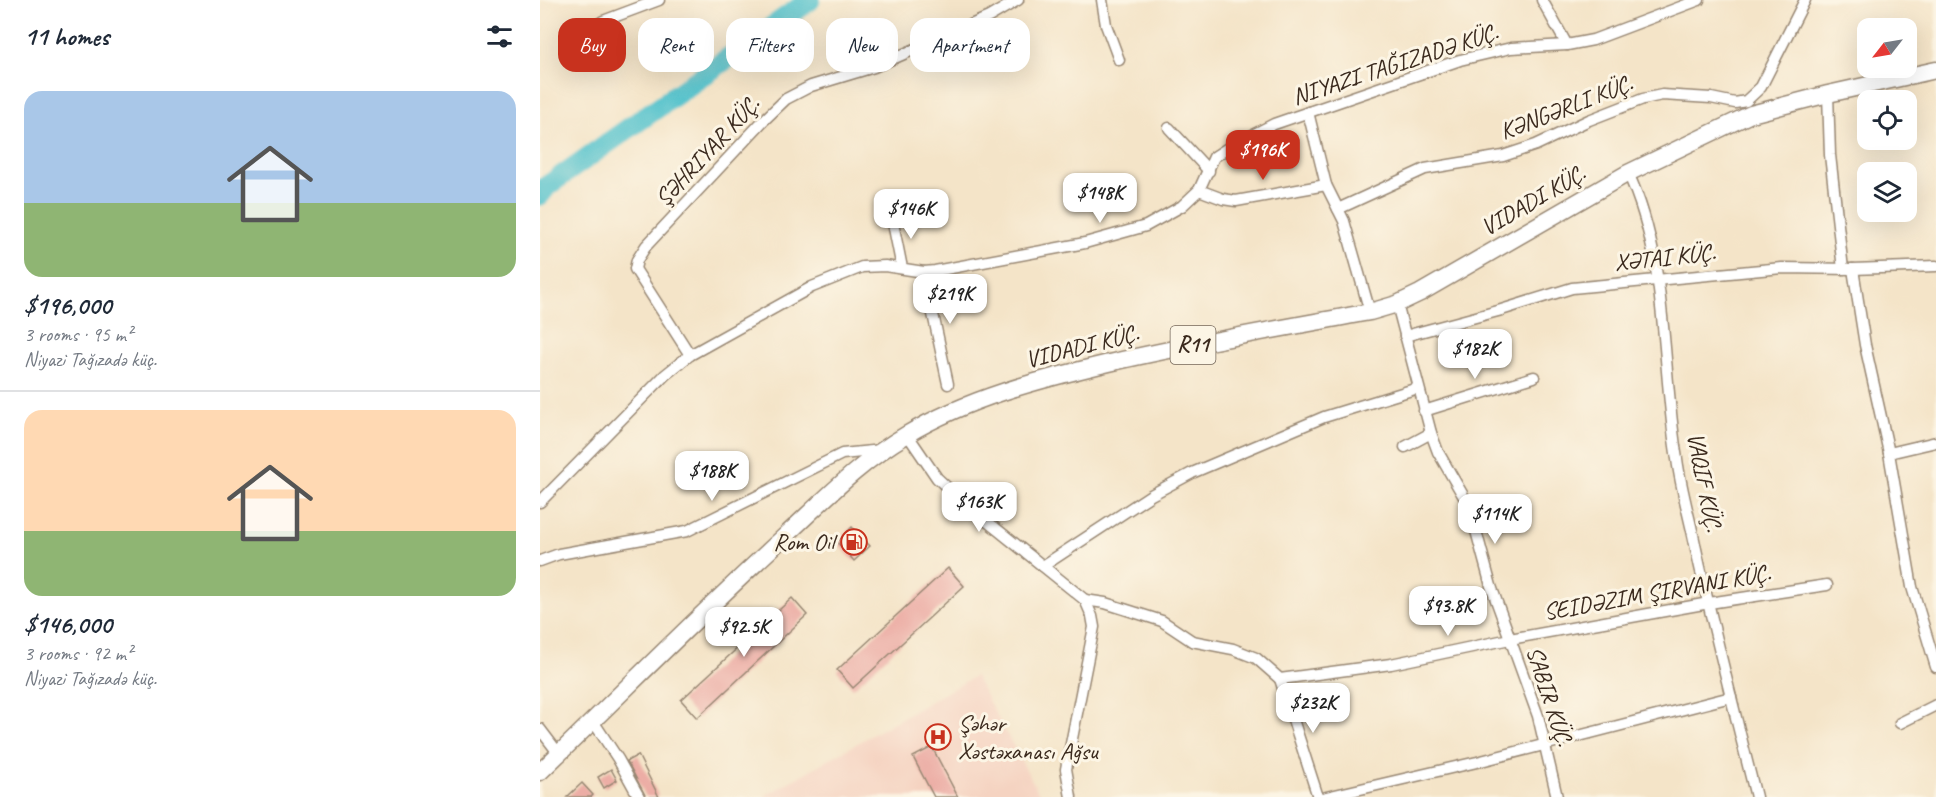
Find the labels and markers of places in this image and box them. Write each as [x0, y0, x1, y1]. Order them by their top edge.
pin: $196K [1221, 130, 1305, 181]
pin: $148K [1058, 173, 1142, 224]
pin: $146K [869, 189, 953, 240]
pin: $219K [908, 274, 992, 325]
pin: $182K [1433, 329, 1517, 380]
pin: $188K [670, 451, 754, 502]
pin: $163K [937, 482, 1021, 533]
pin: $114K [1453, 494, 1537, 545]
place label: Rom Oil [773, 527, 838, 557]
fuel station icon: Rom Oil [839, 527, 869, 557]
pin: $93.8K [1399, 586, 1497, 637]
pin: $92.5K [695, 607, 793, 658]
pin: $232K [1271, 683, 1355, 734]
place label: Şəhər Xəstəxanası Ağsu [958, 708, 1100, 766]
hospital icon: Şəhər Xəstəxanası Ağsu [923, 722, 953, 752]

